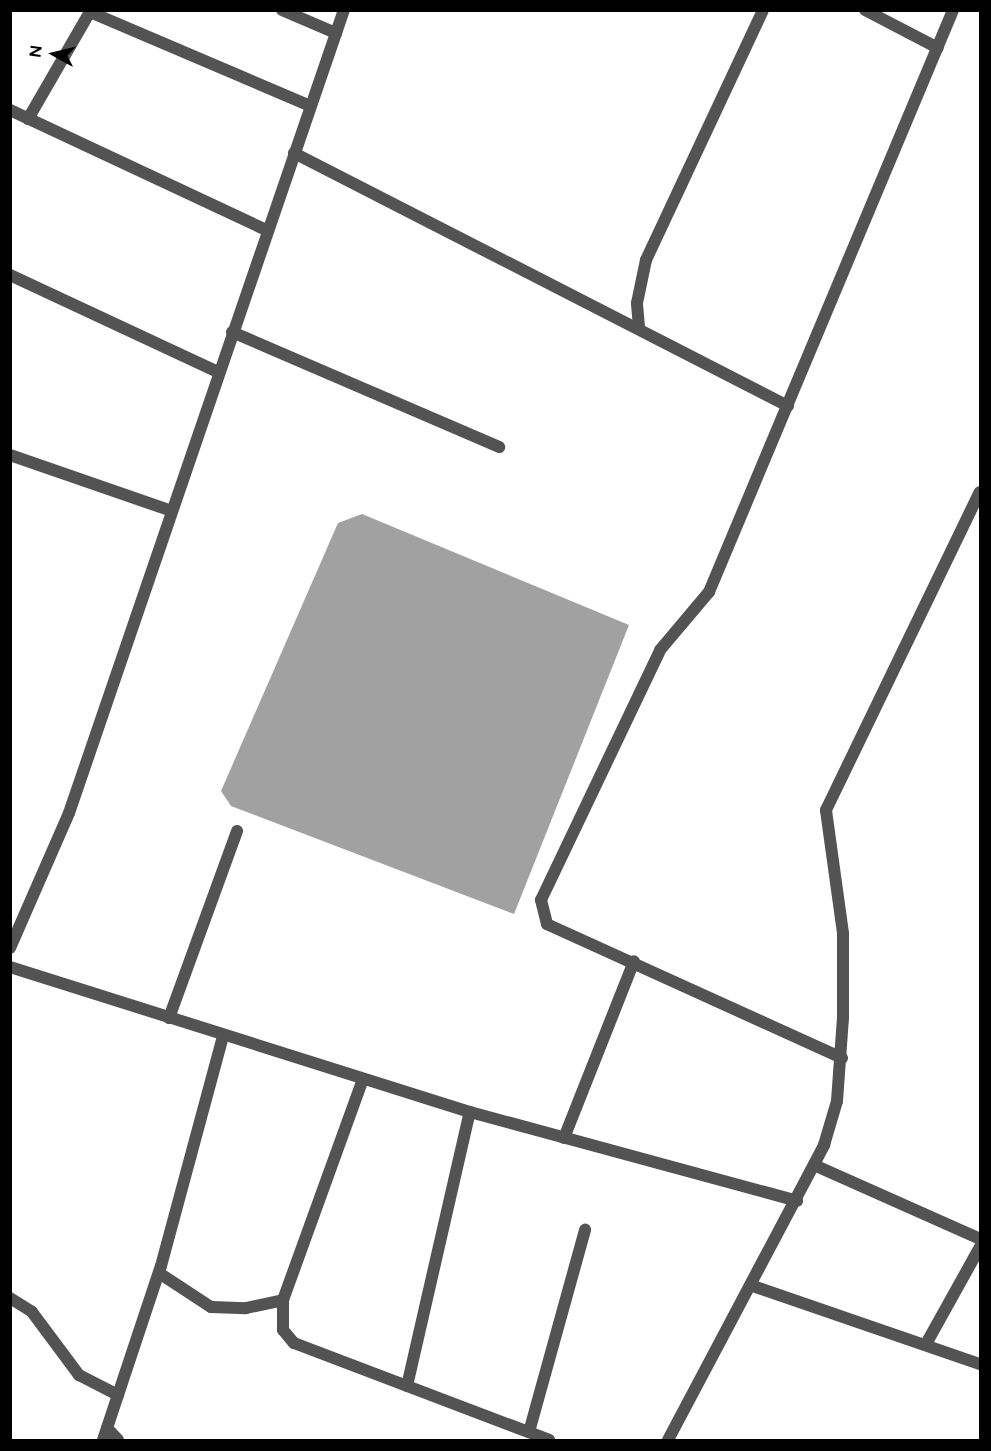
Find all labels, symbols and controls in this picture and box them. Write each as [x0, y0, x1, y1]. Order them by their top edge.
north arrow [24, 24, 84, 84]
text: N [25, 44, 46, 59]

